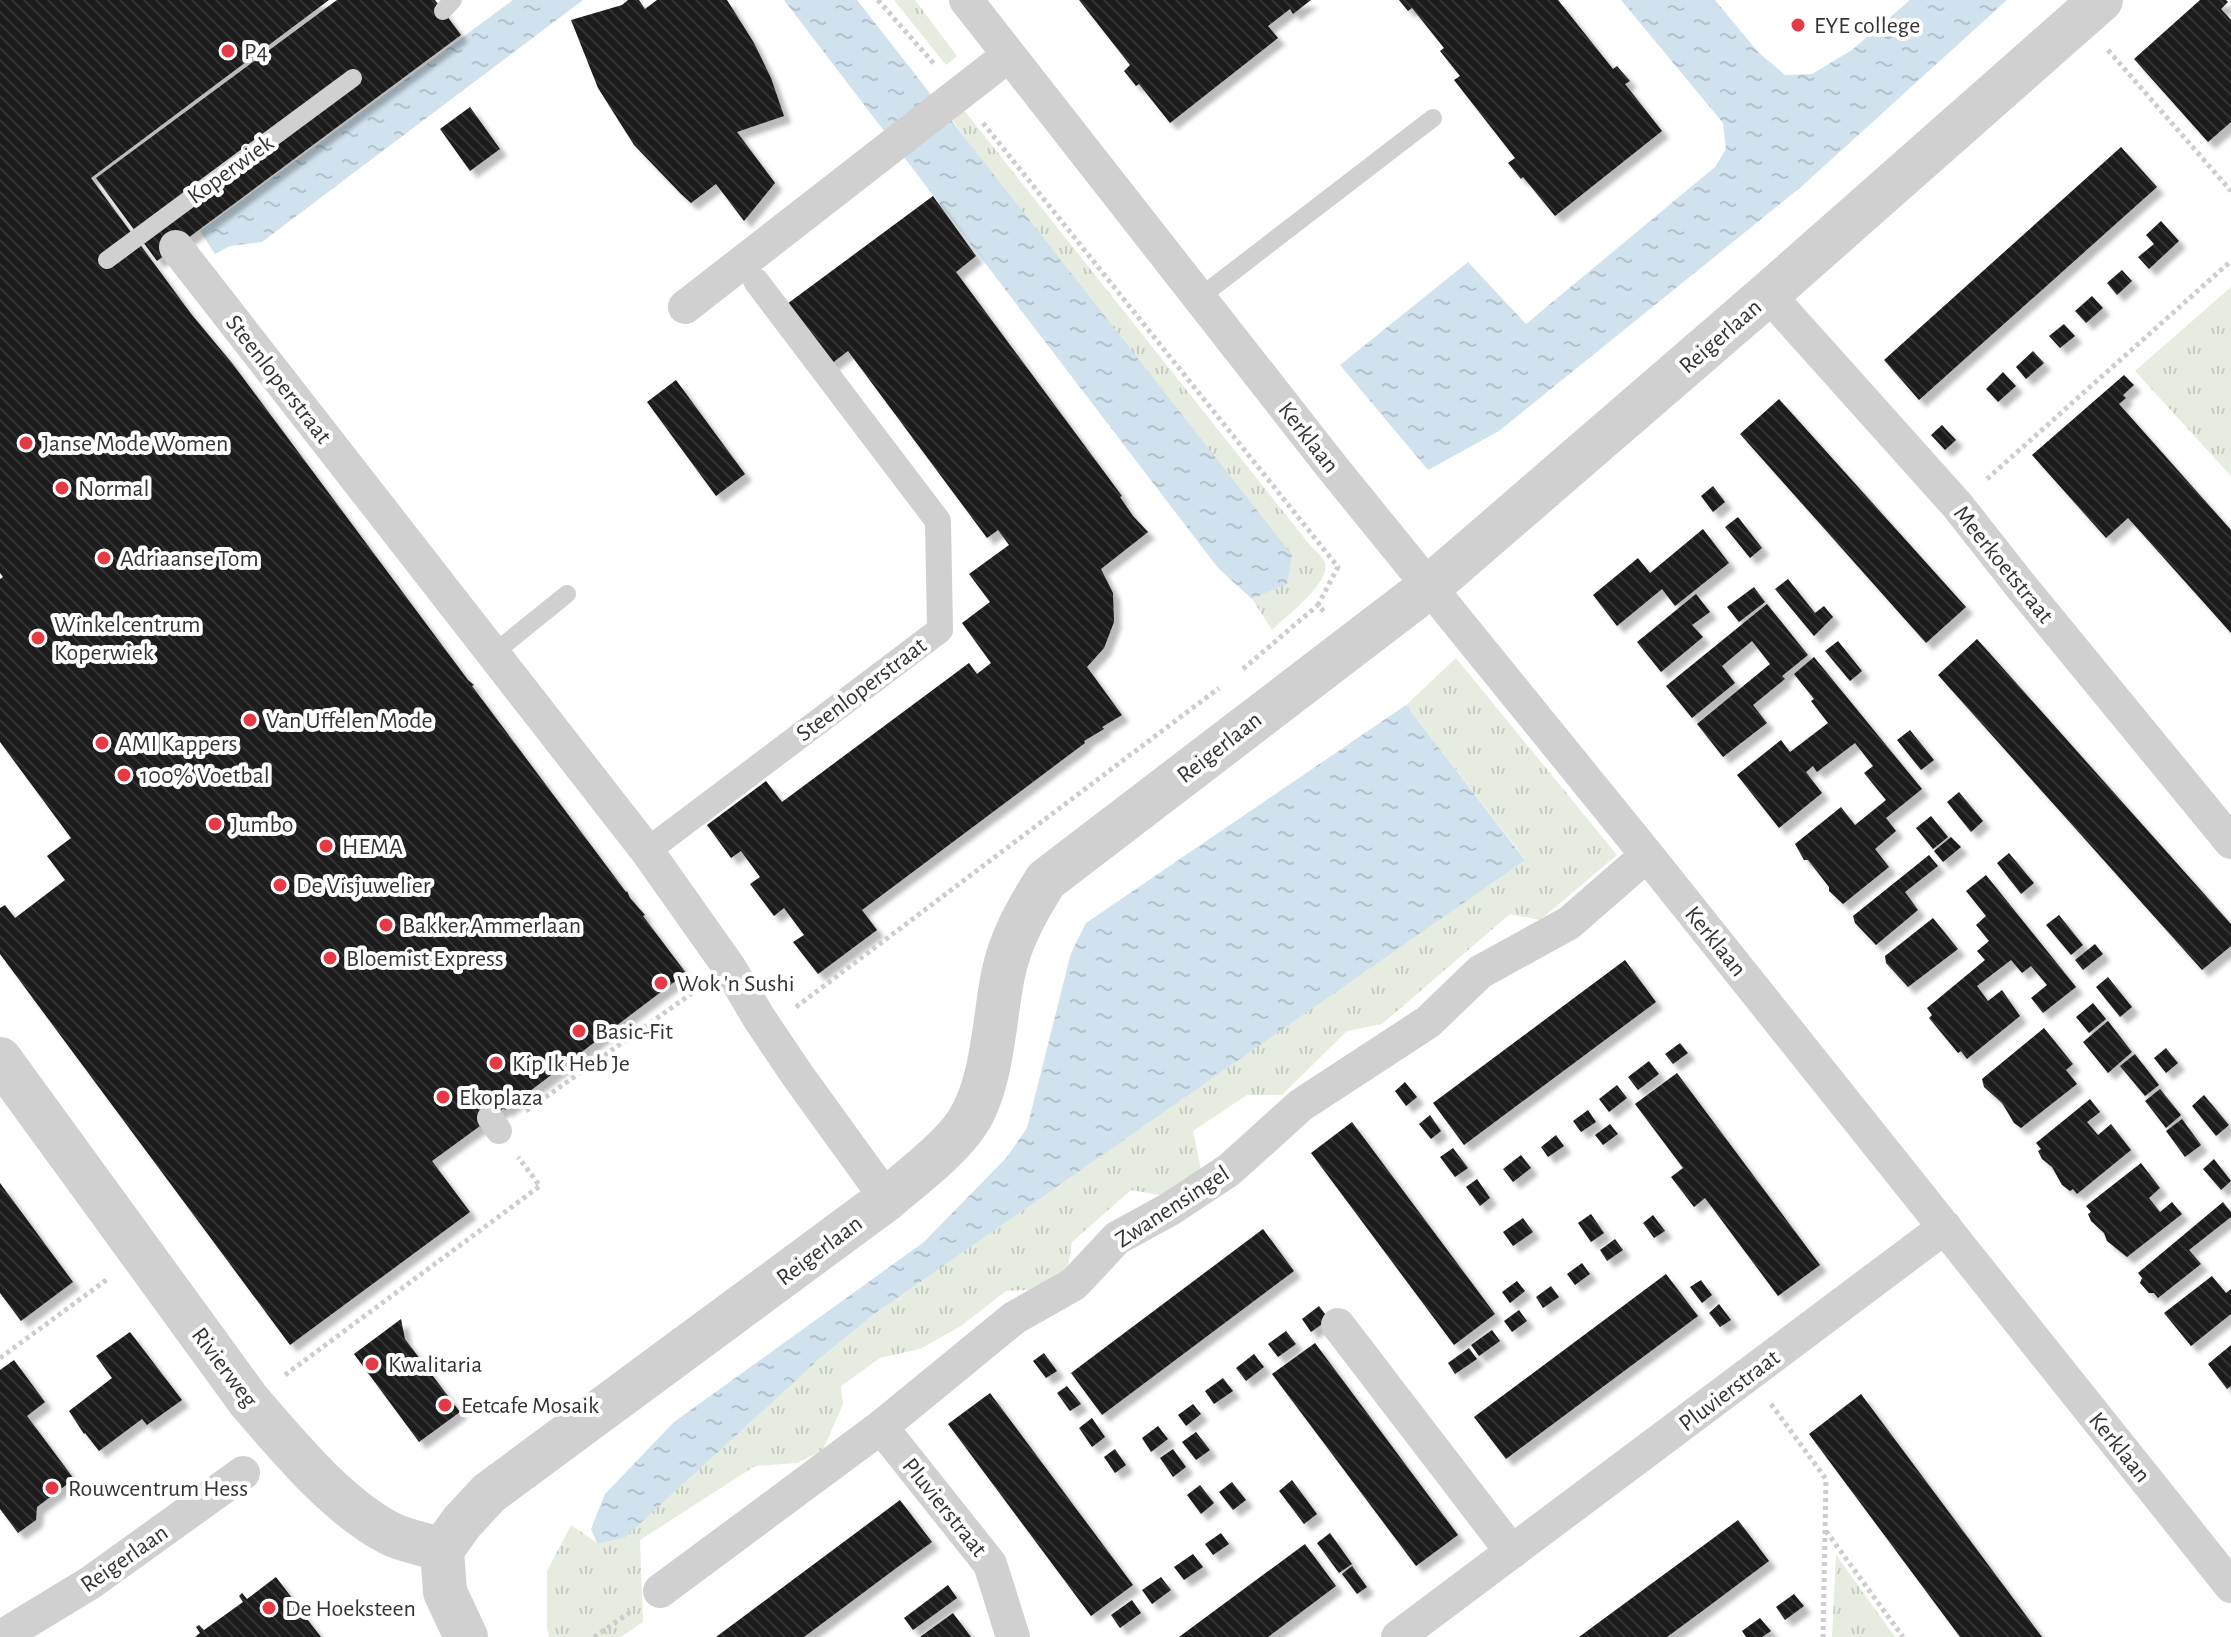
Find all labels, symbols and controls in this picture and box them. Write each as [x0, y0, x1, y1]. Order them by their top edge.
place label: EYE college [1814, 14, 1920, 38]
marker: EYE college [1789, 16, 1807, 34]
place label: P4 [244, 40, 268, 64]
marker: P4 [219, 42, 237, 60]
street label: Koperwiek [183, 131, 278, 209]
street label: Reigerlaan [1675, 295, 1766, 379]
street label: Steenloperstraat [221, 311, 336, 449]
street label: Kerklaan [1273, 398, 1343, 478]
place label: Janse Mode Women [42, 432, 228, 456]
marker: Janse Mode Women [17, 434, 35, 452]
place label: Normal [78, 477, 149, 501]
marker: Normal [53, 479, 71, 497]
street label: Meerkoetstraat [1949, 501, 2058, 628]
place label: Adriaanse Tom [120, 547, 259, 571]
marker: Adriaanse Tom [95, 549, 113, 567]
place label: Winkelcentrum Koperwiek [54, 613, 200, 665]
marker: Winkelcentrum Koperwiek [29, 629, 47, 647]
street label: Steenloperstraat [792, 633, 931, 746]
street label: Reigerlaan [1173, 708, 1266, 788]
place label: Van Uffelen Mode [266, 709, 433, 733]
marker: Van Uffelen Mode [241, 711, 259, 729]
place label: AMI Kappers [118, 732, 237, 756]
marker: AMI Kappers [93, 734, 111, 752]
place label: 100% Voetbal [140, 764, 270, 788]
marker: 100% Voetbal [115, 766, 133, 784]
place label: Jumbo [231, 813, 294, 837]
marker: Jumbo [206, 815, 224, 833]
place label: HEMA [342, 835, 403, 859]
marker: HEMA [317, 837, 335, 855]
place label: De Visjuwelier [296, 874, 431, 898]
marker: De Visjuwelier [271, 876, 289, 894]
street label: Kerklaan [1680, 902, 1751, 981]
place label: Bakker Ammerlaan [402, 914, 581, 938]
marker: Bakker Ammerlaan [377, 916, 395, 934]
place label: Bloemist Express [346, 947, 504, 971]
marker: Bloemist Express [321, 949, 339, 967]
place label: Wok 'n Sushi [677, 972, 795, 996]
marker: Wok 'n Sushi [652, 974, 670, 992]
place label: Basic-Fit [595, 1020, 673, 1044]
marker: Basic-Fit [570, 1022, 588, 1040]
place label: Kip Ik Heb Je [512, 1052, 630, 1076]
marker: Kip Ik Heb Je [487, 1054, 505, 1072]
place label: Ekoplaza [459, 1086, 543, 1110]
marker: Ekoplaza [434, 1088, 452, 1106]
street label: Zwanensingel [1111, 1161, 1234, 1252]
street label: Reigerlaan [772, 1211, 867, 1291]
street label: Rivierweg [187, 1323, 262, 1412]
street label: Pluvierstraat [1675, 1345, 1785, 1436]
place label: Kwalitaria [388, 1353, 482, 1377]
marker: Kwalitaria [363, 1355, 381, 1373]
place label: Eetcafe Mosaik [461, 1394, 599, 1418]
marker: Eetcafe Mosaik [436, 1396, 454, 1414]
street label: Kerklaan [2084, 1408, 2155, 1487]
street label: Pluvierstraat [897, 1454, 991, 1562]
place label: Rouwcentrum Hess [68, 1477, 248, 1501]
marker: Rouwcentrum Hess [43, 1479, 61, 1497]
street label: Reigerlaan [77, 1520, 172, 1597]
place label: De Hoeksteen [285, 1597, 416, 1621]
marker: De Hoeksteen [260, 1599, 278, 1617]

